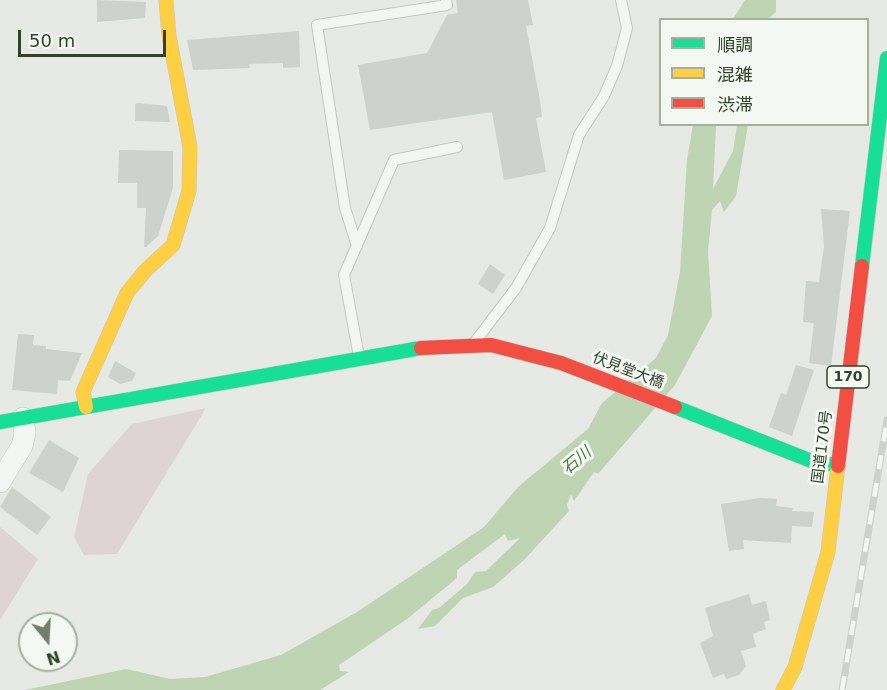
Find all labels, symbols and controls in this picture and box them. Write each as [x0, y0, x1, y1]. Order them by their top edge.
scale bar [21, 18, 170, 56]
legend [659, 18, 869, 126]
text: 50 m [29, 30, 75, 51]
text: 順調 [717, 34, 753, 55]
text: 混雑 [717, 64, 753, 85]
text: 渋滞 [717, 94, 753, 115]
street label: 伏見堂大橋 [590, 349, 666, 393]
road number: 170 [827, 366, 869, 388]
street label: 国道170号 [810, 409, 836, 485]
water label: 石川 [559, 443, 595, 479]
north arrow [18, 612, 78, 672]
text: N [44, 647, 62, 669]

